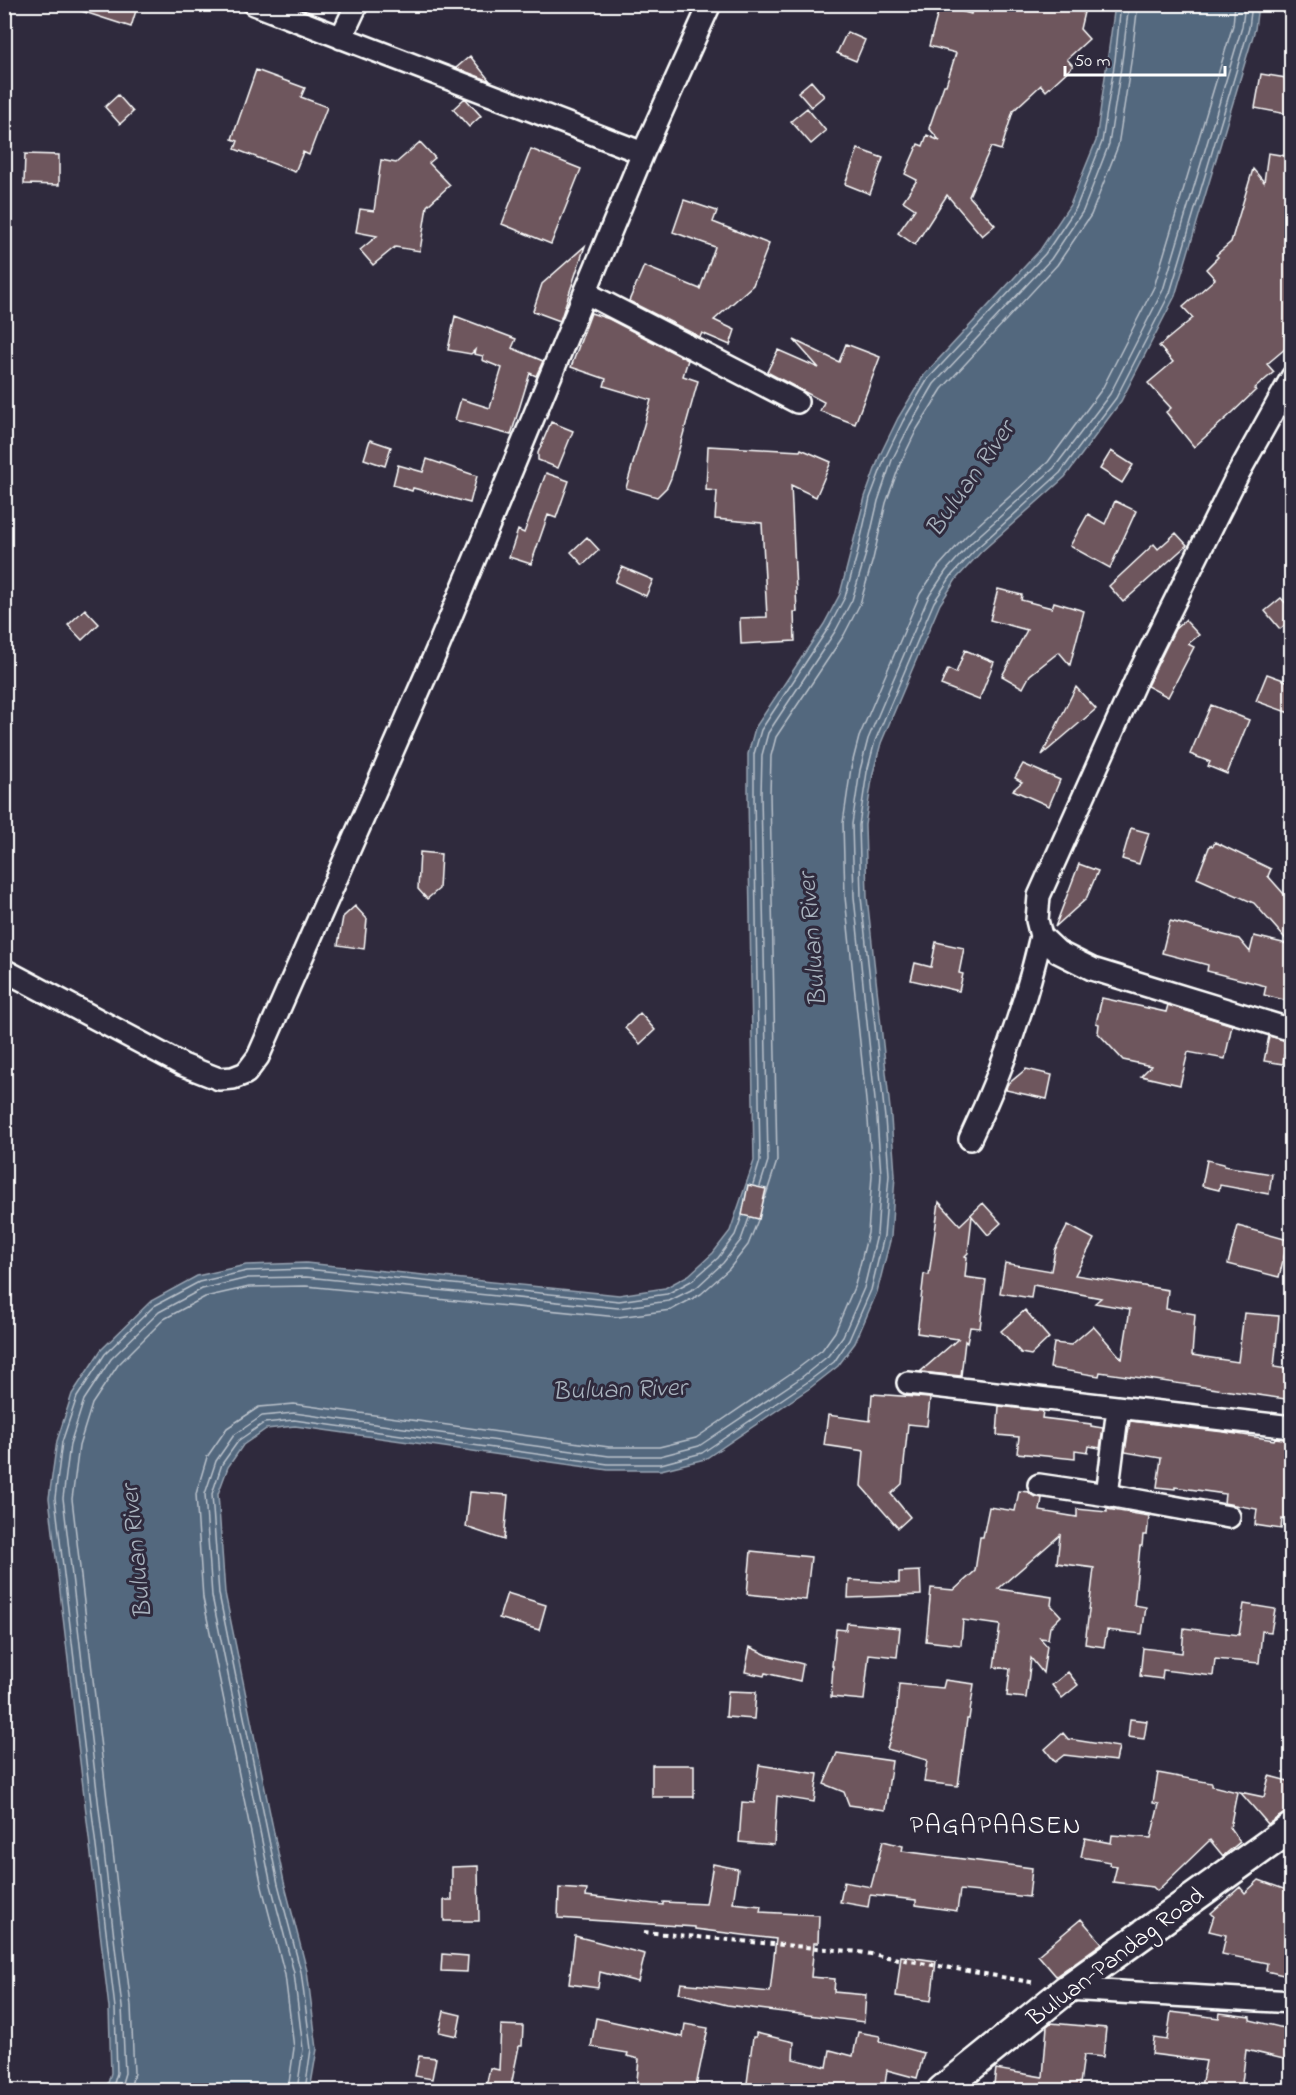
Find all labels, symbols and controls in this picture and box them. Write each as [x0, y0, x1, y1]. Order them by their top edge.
scale bar [1065, 39, 1226, 77]
text: 50 m [1074, 49, 1111, 75]
water label: Buluan River [917, 411, 1027, 546]
water label: Buluan River [789, 868, 839, 1008]
water label: Buluan River [551, 1370, 690, 1412]
water label: Buluan River [112, 1480, 164, 1621]
district label: PAGAPAASEN [910, 1808, 1082, 1846]
street label: Buluan-Pandag Road [1020, 1879, 1213, 2037]

